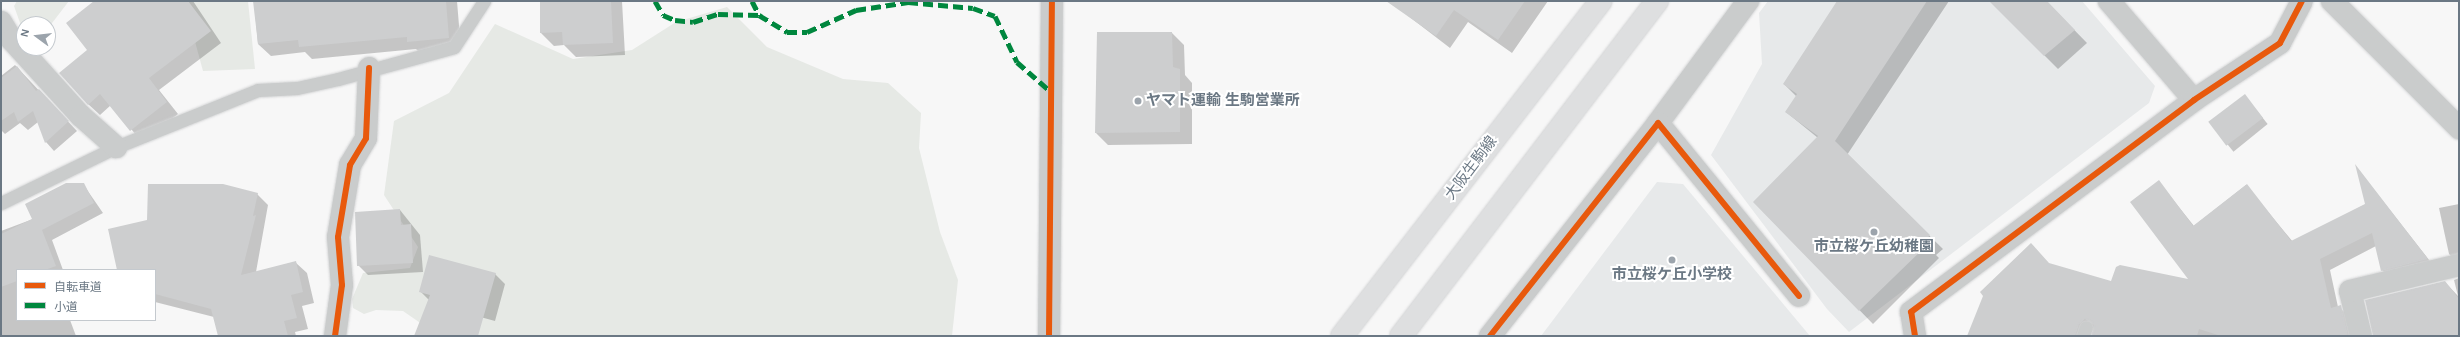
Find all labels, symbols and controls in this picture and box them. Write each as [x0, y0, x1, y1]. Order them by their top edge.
north arrow [16, 16, 56, 56]
text: N [18, 28, 32, 39]
place label: ヤマト運輸 生駒営業所 [1146, 92, 1300, 110]
marker: ヤマト運輸 生駒営業所 [1133, 96, 1143, 106]
street label: 大阪生駒線 [1441, 133, 1501, 203]
marker: 市立桜ケ丘幼稚園 [1869, 227, 1879, 237]
place label: 市立桜ケ丘幼稚園 [1814, 238, 1934, 256]
marker: 市立桜ケ丘小学校 [1667, 255, 1677, 265]
place label: 市立桜ケ丘小学校 [1612, 266, 1732, 284]
legend [16, 269, 156, 321]
text: 自転車道 [54, 280, 102, 294]
text: 小道 [54, 300, 78, 314]

